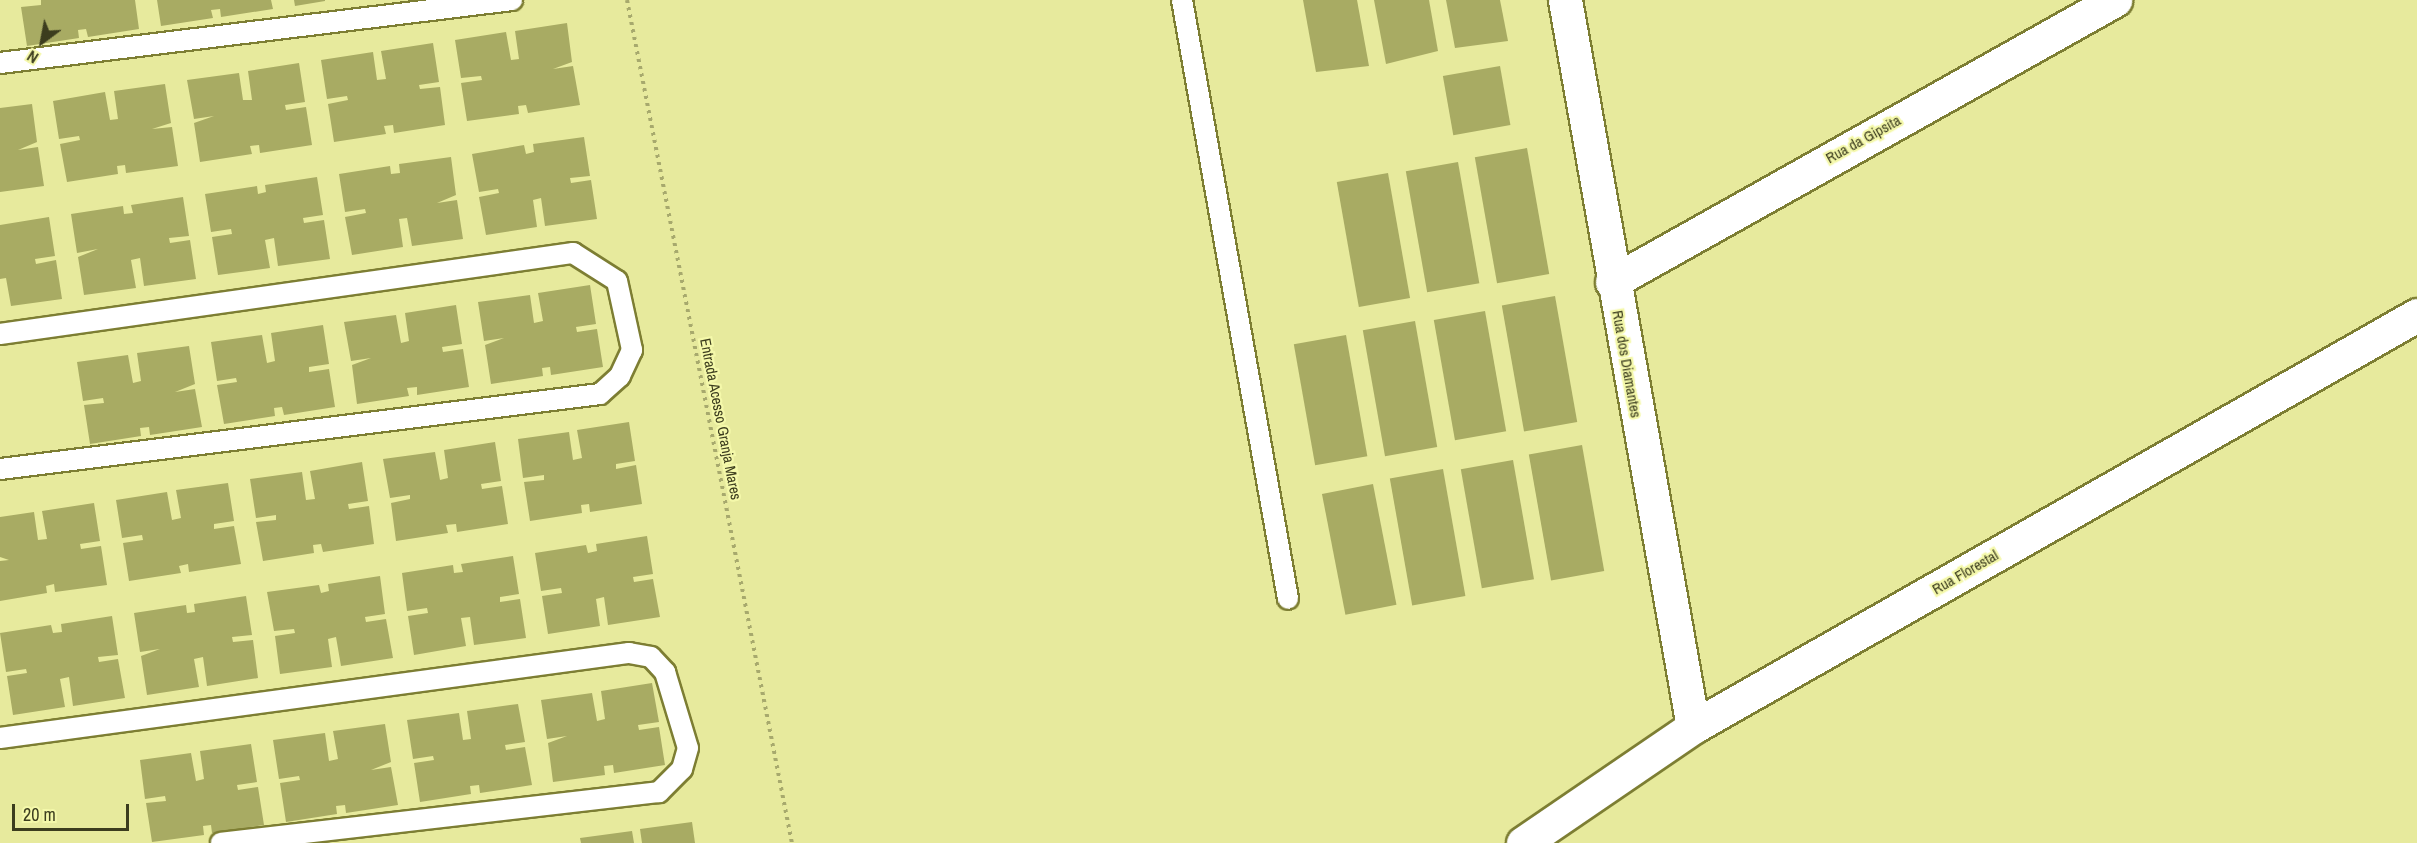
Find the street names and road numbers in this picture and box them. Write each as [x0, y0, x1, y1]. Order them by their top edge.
street label: Rua da Gipsita [1822, 111, 1904, 167]
street label: Rua dos Diamantes [1609, 309, 1645, 419]
street label: Entrada Acesso Granja Mares [696, 336, 746, 502]
street label: Rua Florestal [1929, 546, 2001, 598]

